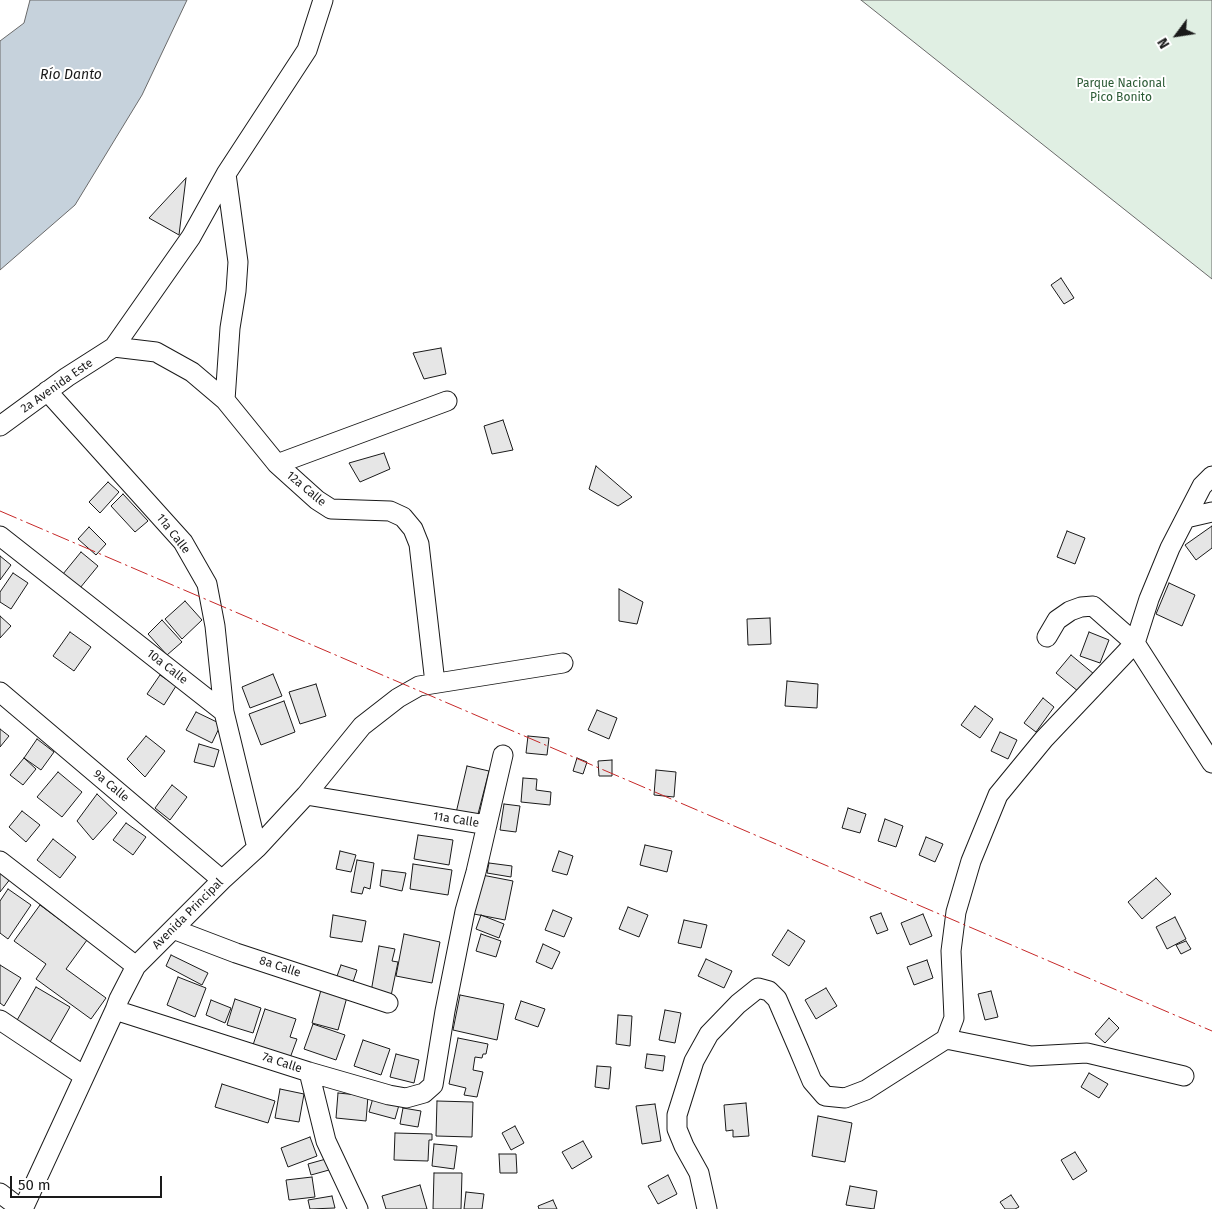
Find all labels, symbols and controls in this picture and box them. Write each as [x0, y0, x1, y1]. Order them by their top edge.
north arrow [1152, 10, 1202, 60]
text: N [1154, 35, 1173, 51]
water label: Río Danto [40, 67, 102, 83]
park label: Parque Nacional Pico Bonito [1077, 77, 1165, 105]
street label: 2a Avenida Este [18, 356, 96, 416]
street label: 12a Calle [283, 468, 329, 510]
street label: 11a Calle [153, 511, 193, 557]
street label: 10a Calle [144, 647, 190, 687]
street label: 9a Calle [90, 767, 132, 805]
street label: 11a Calle [432, 809, 480, 831]
street label: Avenida Principal [150, 876, 226, 952]
street label: 8a Calle [257, 954, 303, 980]
street label: 7a Calle [260, 1050, 304, 1076]
scale bar [12, 1166, 165, 1198]
text: 50 m [18, 1176, 51, 1194]

